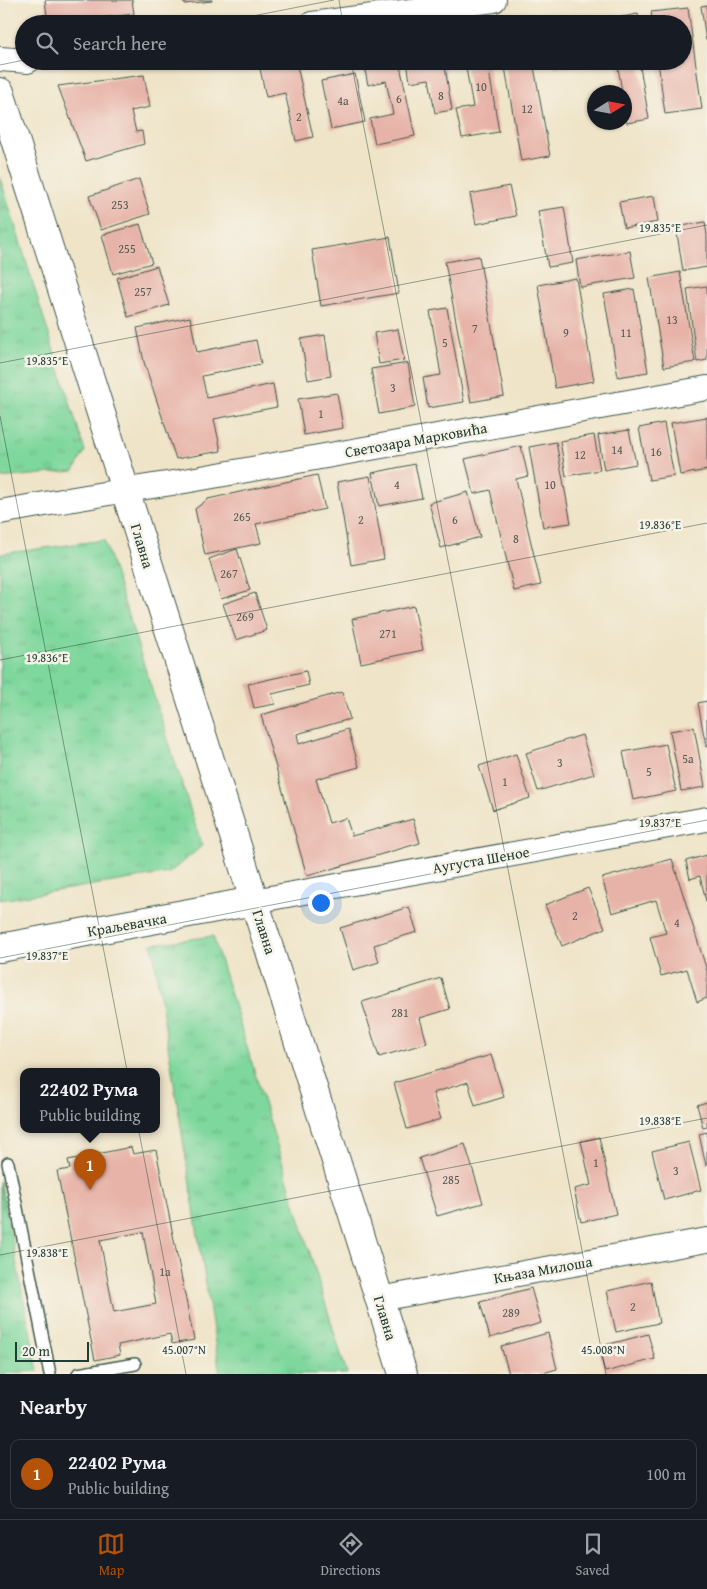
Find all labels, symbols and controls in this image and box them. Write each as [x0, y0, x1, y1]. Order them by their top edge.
search box [15, 15, 692, 70]
icon: search [33, 29, 61, 57]
text: Search here [73, 29, 167, 57]
house number: 10 [475, 78, 487, 95]
north arrow [587, 85, 632, 130]
house number: 8 [438, 87, 444, 104]
house number: 6 [396, 90, 402, 107]
house number: 4a [337, 92, 349, 109]
house number: 12 [521, 100, 533, 117]
house number: 2 [296, 108, 302, 125]
house number: 253 [111, 196, 129, 213]
text: 19.835°E [639, 219, 681, 236]
house number: 255 [118, 240, 136, 257]
house number: 257 [134, 283, 152, 300]
house number: 13 [666, 311, 678, 328]
house number: 7 [472, 320, 478, 337]
house number: 9 [563, 324, 569, 341]
house number: 11 [620, 324, 632, 341]
house number: 5 [442, 334, 448, 351]
text: 19.835°E [26, 352, 68, 369]
house number: 3 [390, 379, 396, 396]
house number: 1 [318, 405, 324, 422]
street label: Светозара Марковића [343, 417, 489, 462]
house number: 14 [611, 441, 623, 458]
house number: 16 [650, 443, 662, 460]
house number: 12 [574, 446, 586, 463]
house number: 4 [394, 476, 400, 493]
house number: 10 [544, 476, 556, 493]
house number: 265 [233, 508, 251, 525]
house number: 2 [358, 511, 364, 528]
house number: 6 [452, 511, 458, 528]
text: 19.836°E [639, 516, 681, 533]
street label: Главна [126, 521, 159, 572]
house number: 8 [513, 530, 519, 547]
house number: 267 [220, 565, 238, 582]
house number: 269 [236, 608, 254, 625]
house number: 271 [379, 625, 397, 642]
text: 19.836°E [26, 649, 68, 666]
house number: 5a [682, 750, 694, 767]
house number: 3 [557, 754, 563, 771]
house number: 5 [646, 763, 652, 780]
house number: 1 [502, 773, 508, 790]
text: 19.837°E [639, 814, 681, 831]
street label: Аугуста Шеное [431, 841, 531, 878]
your location [308, 890, 334, 916]
street label: Краљевачка [86, 907, 169, 942]
street label: Главна [247, 907, 282, 958]
house number: 2 [572, 907, 578, 924]
house number: 4 [674, 914, 680, 931]
text: 19.837°E [26, 947, 68, 964]
house number: 281 [391, 1004, 409, 1021]
popup [20, 1068, 160, 1133]
text: 22402 Рума [39, 1075, 138, 1103]
text: Public building [39, 1103, 141, 1127]
text: 19.838°E [639, 1112, 681, 1129]
pin: 1 [74, 1149, 106, 1190]
house number: 1 [593, 1154, 599, 1171]
house number: 3 [673, 1162, 679, 1179]
house number: 285 [442, 1171, 460, 1188]
text: 19.838°E [26, 1244, 68, 1261]
street label: Књаза Милоша [492, 1250, 595, 1289]
house number: 1a [159, 1263, 171, 1280]
street label: Главна [369, 1293, 402, 1344]
house number: 2 [630, 1298, 636, 1315]
house number: 289 [502, 1304, 520, 1321]
scale bar [15, 1339, 89, 1362]
text: 20 m [22, 1341, 50, 1361]
text: 45.007°N [162, 1341, 206, 1358]
text: 45.008°N [581, 1341, 625, 1358]
text: Nearby [20, 1391, 87, 1422]
text: 22402 Рума [68, 1448, 167, 1476]
text: 1 [33, 1462, 41, 1486]
text: 100 m [646, 1462, 686, 1486]
text: Public building [68, 1476, 169, 1500]
tab: Map [97, 1530, 125, 1580]
tab: Directions [320, 1530, 381, 1580]
tab: Saved [576, 1530, 610, 1580]

